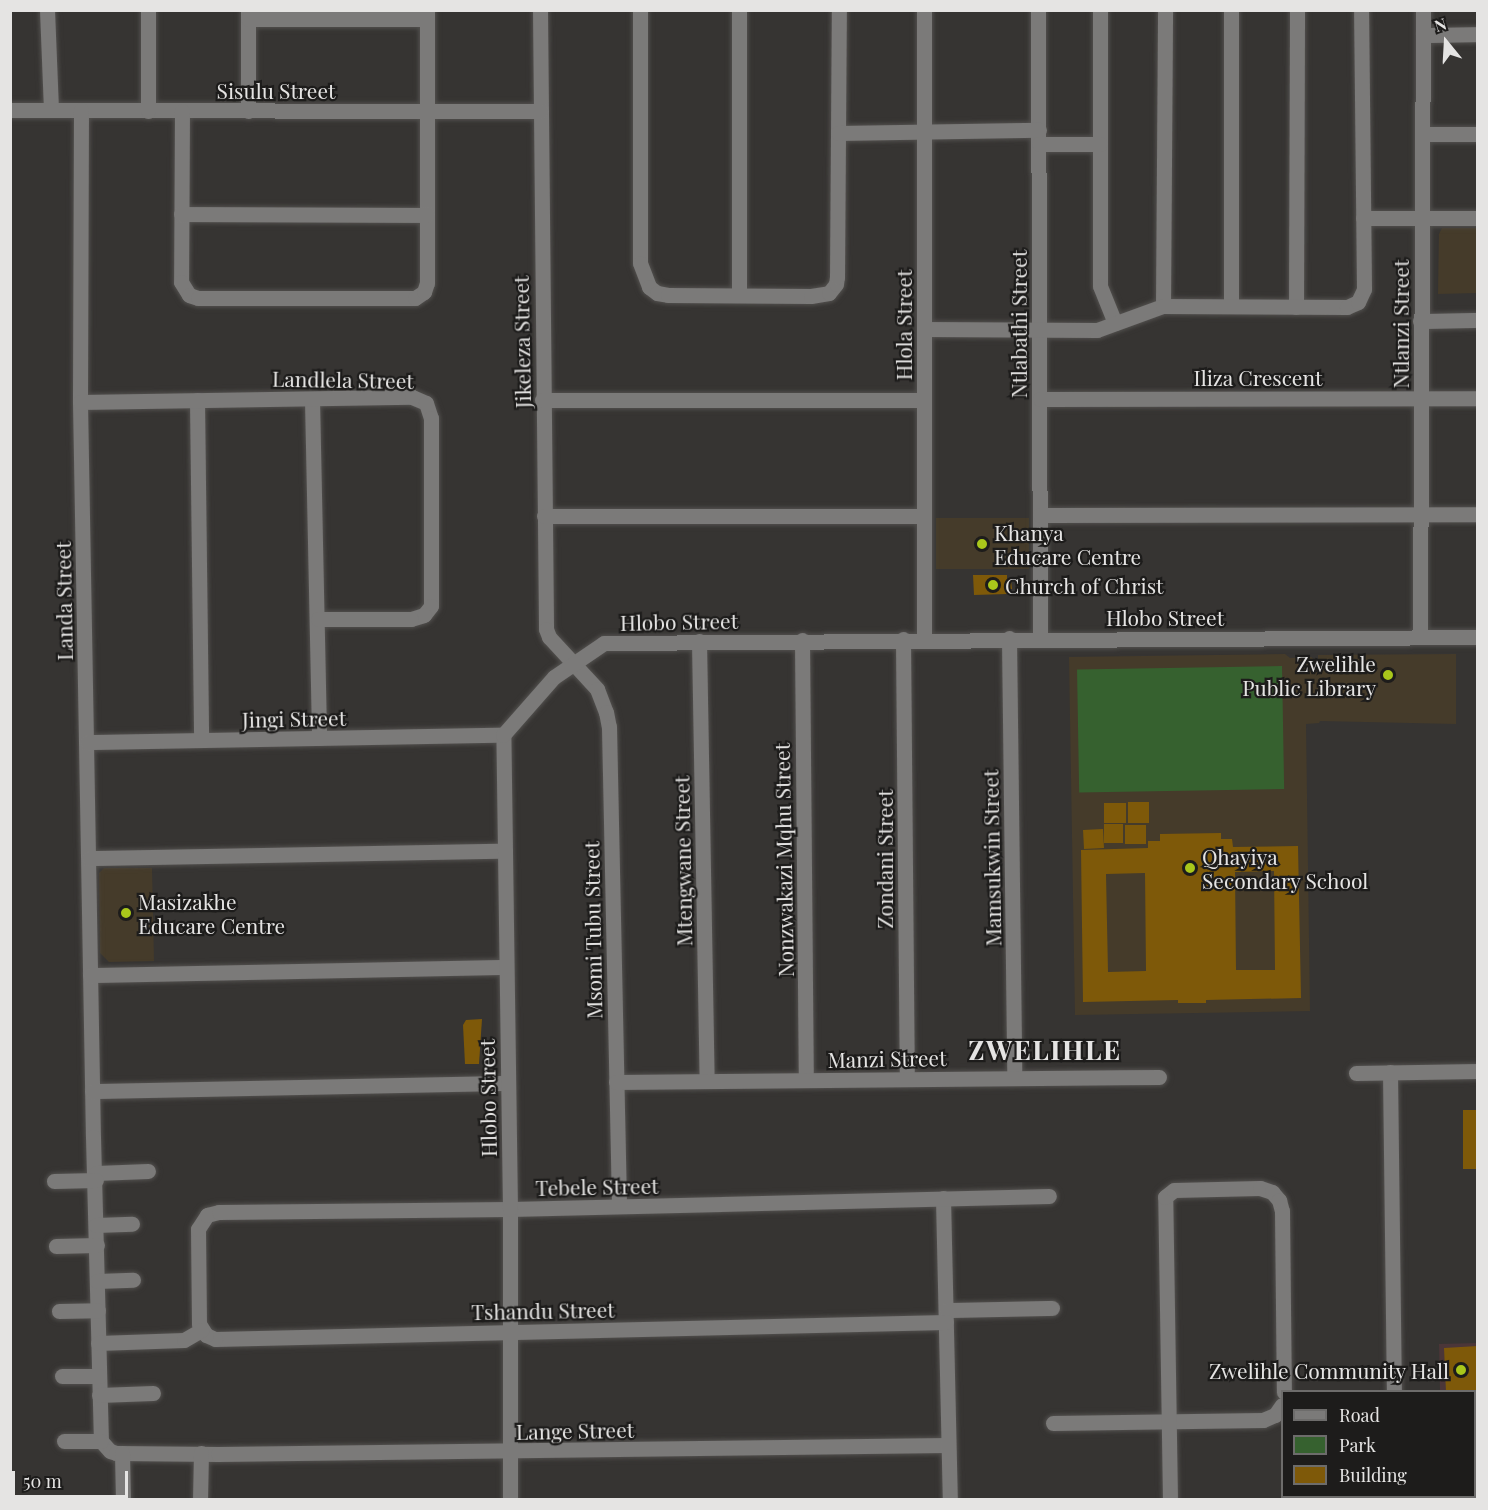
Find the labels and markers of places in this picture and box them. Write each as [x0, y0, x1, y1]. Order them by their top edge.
place label: Khanya Educare Centre [994, 519, 1141, 569]
marker: Khanya Educare Centre [975, 537, 989, 551]
place label: Church of Christ [1005, 572, 1164, 598]
marker: Church of Christ [986, 578, 1000, 592]
place label: Zwelihle Public Library [1242, 650, 1376, 700]
marker: Zwelihle Public Library [1381, 668, 1395, 682]
place label: Qhayiya Secondary School [1202, 843, 1369, 893]
marker: Qhayiya Secondary School [1183, 861, 1197, 875]
place label: Masizakhe Educare Centre [138, 888, 285, 938]
marker: Masizakhe Educare Centre [119, 906, 133, 920]
place label: Zwelihle Community Hall [1208, 1357, 1449, 1383]
marker: Zwelihle Community Hall [1454, 1363, 1468, 1377]

